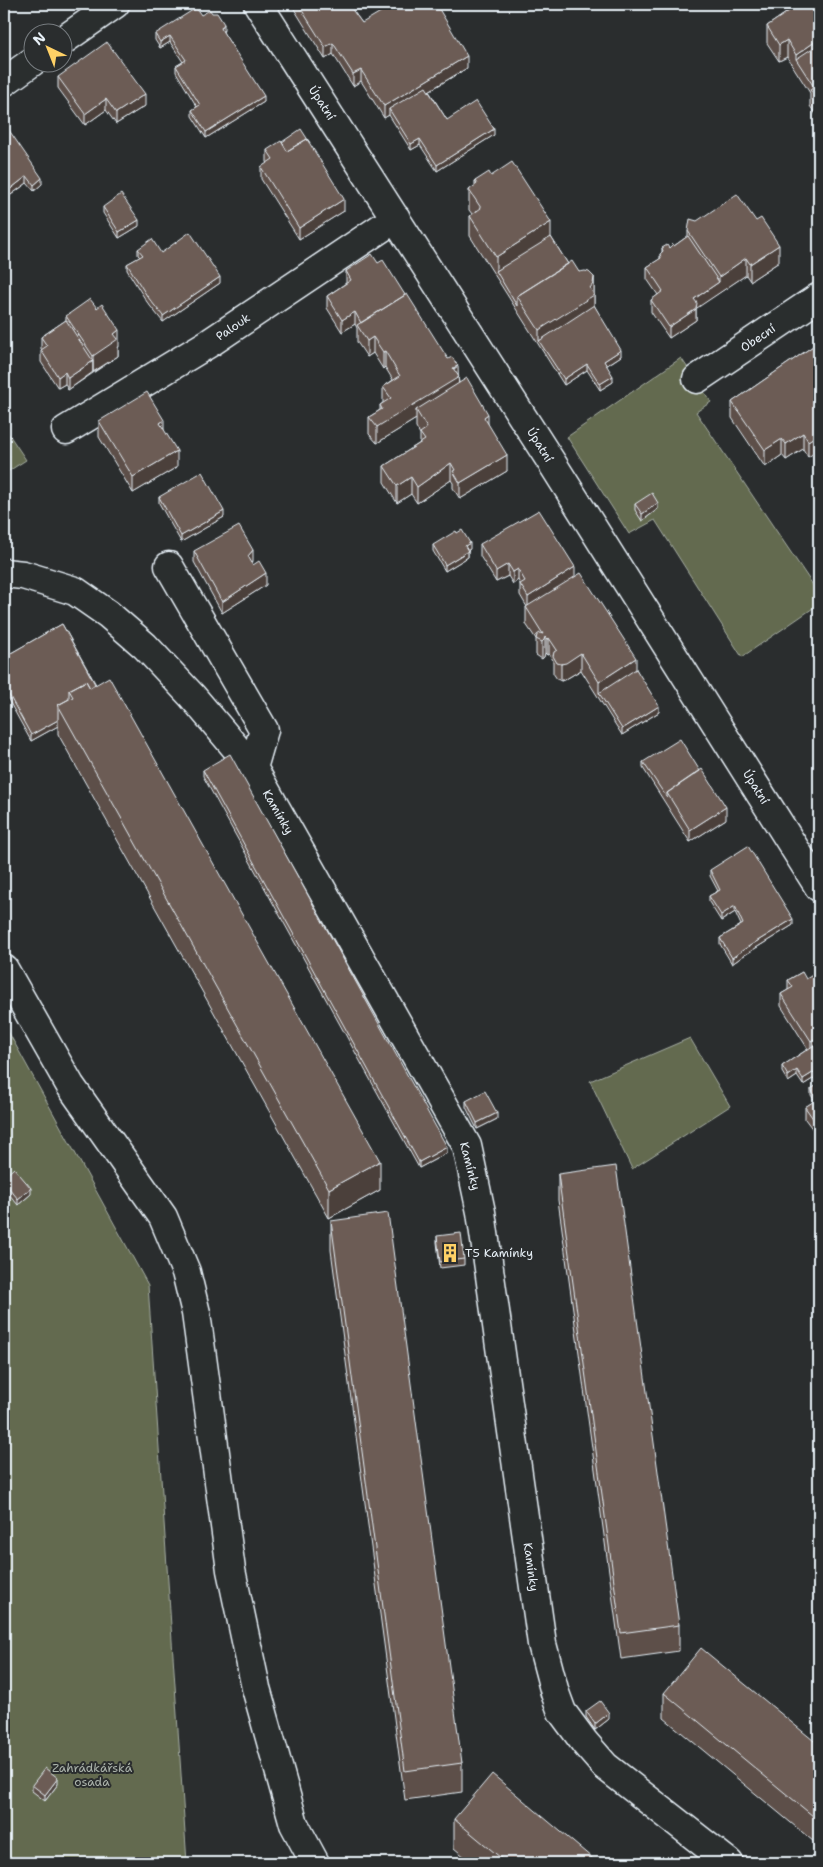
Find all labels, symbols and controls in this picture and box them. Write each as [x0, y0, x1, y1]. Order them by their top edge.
north arrow [22, 22, 72, 72]
text: N [29, 28, 49, 49]
street label: Úpatní [305, 83, 339, 124]
street label: Palouk [213, 310, 253, 344]
street label: Obecní [737, 320, 779, 356]
street label: Úpatní [523, 425, 557, 466]
street label: Úpatní [739, 767, 773, 808]
street label: Kamínky [259, 787, 297, 837]
street label: Kamínky [456, 1140, 484, 1192]
building icon: T5 Kamínky [439, 1242, 461, 1264]
place label: T5 Kamínky [465, 1245, 533, 1261]
street label: Kamínky [520, 1541, 542, 1593]
park label: Zahrádkářská osada [52, 1760, 133, 1790]

